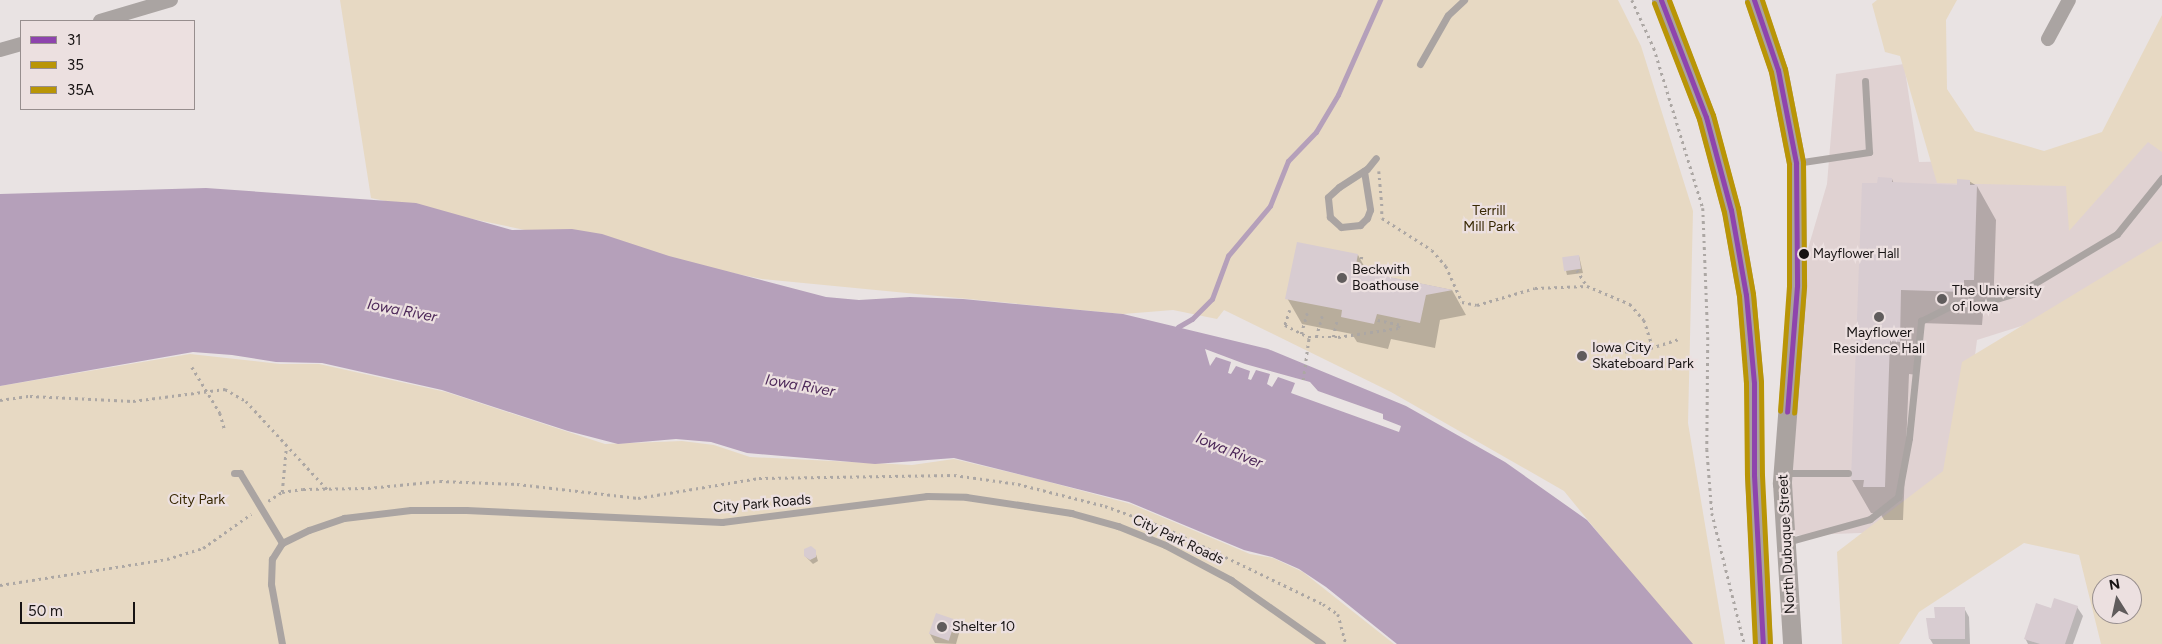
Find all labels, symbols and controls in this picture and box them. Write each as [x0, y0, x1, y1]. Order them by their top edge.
legend [20, 20, 195, 110]
text: 31 [67, 31, 81, 49]
text: 35 [67, 56, 84, 74]
text: 35A [67, 81, 94, 99]
park label: Terrill Mill Park [1463, 203, 1515, 236]
place label: Mayflower Hall [1813, 246, 1899, 262]
marker: Mayflower Hall [1799, 249, 1809, 259]
place label: Beckwith Boathouse [1352, 262, 1419, 294]
marker: Beckwith Boathouse [1336, 272, 1348, 284]
place label: The University of Iowa [1952, 283, 2042, 316]
marker: The University of Iowa [1936, 293, 1948, 305]
water label: Iowa River [366, 295, 438, 327]
marker: Mayflower Residence Hall [1873, 311, 1885, 323]
place label: Mayflower Residence Hall [1833, 325, 1925, 358]
place label: Iowa City Skateboard Park [1592, 340, 1694, 372]
marker: Iowa City Skateboard Park [1576, 350, 1588, 362]
water label: Iowa River [764, 371, 836, 401]
water label: Iowa River [1193, 429, 1265, 473]
street label: North Dubuque Street [1775, 474, 1799, 614]
street label: City Park Roads [712, 491, 812, 517]
park label: City Park [169, 492, 225, 508]
street label: City Park Roads [1130, 512, 1226, 568]
north arrow [2092, 574, 2142, 624]
text: N [2108, 575, 2121, 594]
scale bar [22, 592, 138, 624]
text: 50 m [28, 602, 63, 620]
place label: Shelter 10 [952, 619, 1015, 635]
marker: Shelter 10 [936, 621, 948, 633]

